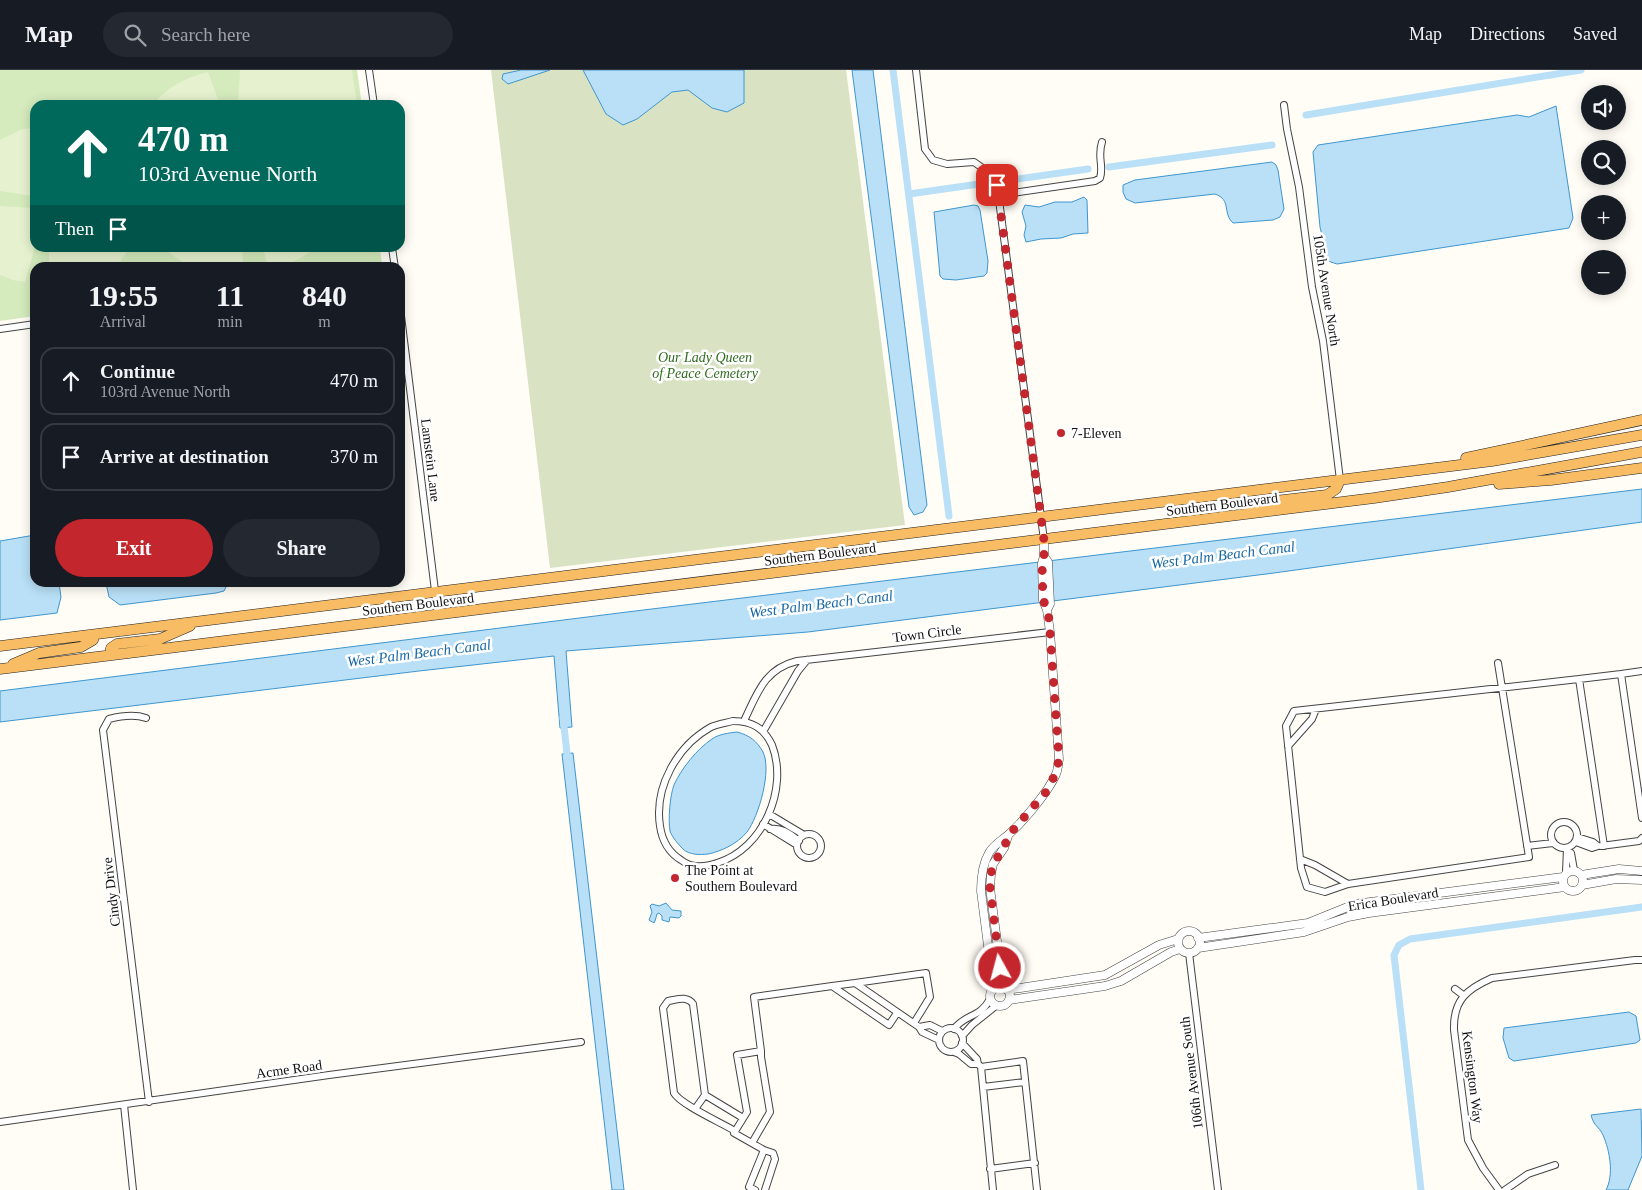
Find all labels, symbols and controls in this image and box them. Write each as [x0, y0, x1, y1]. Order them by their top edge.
search box [103, 12, 453, 57]
text: Map [25, 21, 73, 47]
icon: search [121, 21, 149, 49]
text: Search here [161, 24, 250, 45]
text: Map [1409, 24, 1442, 44]
text: Directions [1470, 24, 1545, 44]
text: Saved [1573, 24, 1617, 44]
map controls [1581, 85, 1626, 295]
button: sound [1581, 85, 1626, 130]
icon: ahead [55, 120, 120, 185]
text: 470 m [138, 120, 228, 159]
button: search [1581, 140, 1626, 185]
text: 103rd Avenue North [138, 161, 317, 186]
pin [976, 164, 1018, 206]
icon: arrive [983, 171, 1011, 199]
button: + [1581, 195, 1626, 240]
icon: arrive [104, 215, 132, 243]
text: Then [55, 218, 94, 239]
street label: 105th Avenue North [1310, 233, 1343, 347]
button: − [1581, 250, 1626, 295]
text: 19:55 [88, 279, 158, 312]
text: 11 [216, 279, 244, 312]
text: 840 [302, 279, 347, 312]
text: Arrival [100, 313, 146, 330]
text: min [218, 313, 242, 330]
text: m [318, 313, 331, 330]
park label: Our Lady Queen of Peace Cemetery [652, 350, 759, 381]
text: Continue [100, 361, 175, 382]
icon: ahead [57, 367, 85, 395]
text: 470 m [330, 370, 378, 391]
text: 103rd Avenue North [100, 383, 230, 400]
street label: Lamstein Lane [418, 418, 443, 502]
place label: 7-Eleven [1071, 426, 1122, 441]
marker: 7-Eleven [1055, 427, 1067, 439]
icon: arrive [57, 443, 85, 471]
text: Arrive at destination [100, 446, 269, 467]
text: 370 m [330, 446, 378, 467]
street label: Southern Boulevard [1165, 490, 1279, 519]
button: Exit [55, 519, 213, 577]
button: Share [223, 519, 380, 577]
water label: West Palm Beach Canal [1150, 538, 1296, 572]
street label: Southern Boulevard [763, 540, 877, 569]
water label: West Palm Beach Canal [748, 587, 894, 621]
street label: Southern Boulevard [361, 590, 475, 619]
street label: Town Circle [892, 622, 962, 645]
water label: West Palm Beach Canal [346, 636, 492, 670]
street label: Cindy Drive [100, 856, 123, 927]
place label: The Point at Southern Boulevard [685, 863, 797, 894]
marker: The Point at Southern Boulevard [669, 872, 681, 884]
street label: Erica Boulevard [1347, 885, 1439, 914]
position arrow [973, 941, 1025, 993]
street label: 106th Avenue South [1177, 1016, 1206, 1130]
street label: Kensington Way [1459, 1030, 1486, 1124]
street label: Acme Road [255, 1057, 323, 1082]

